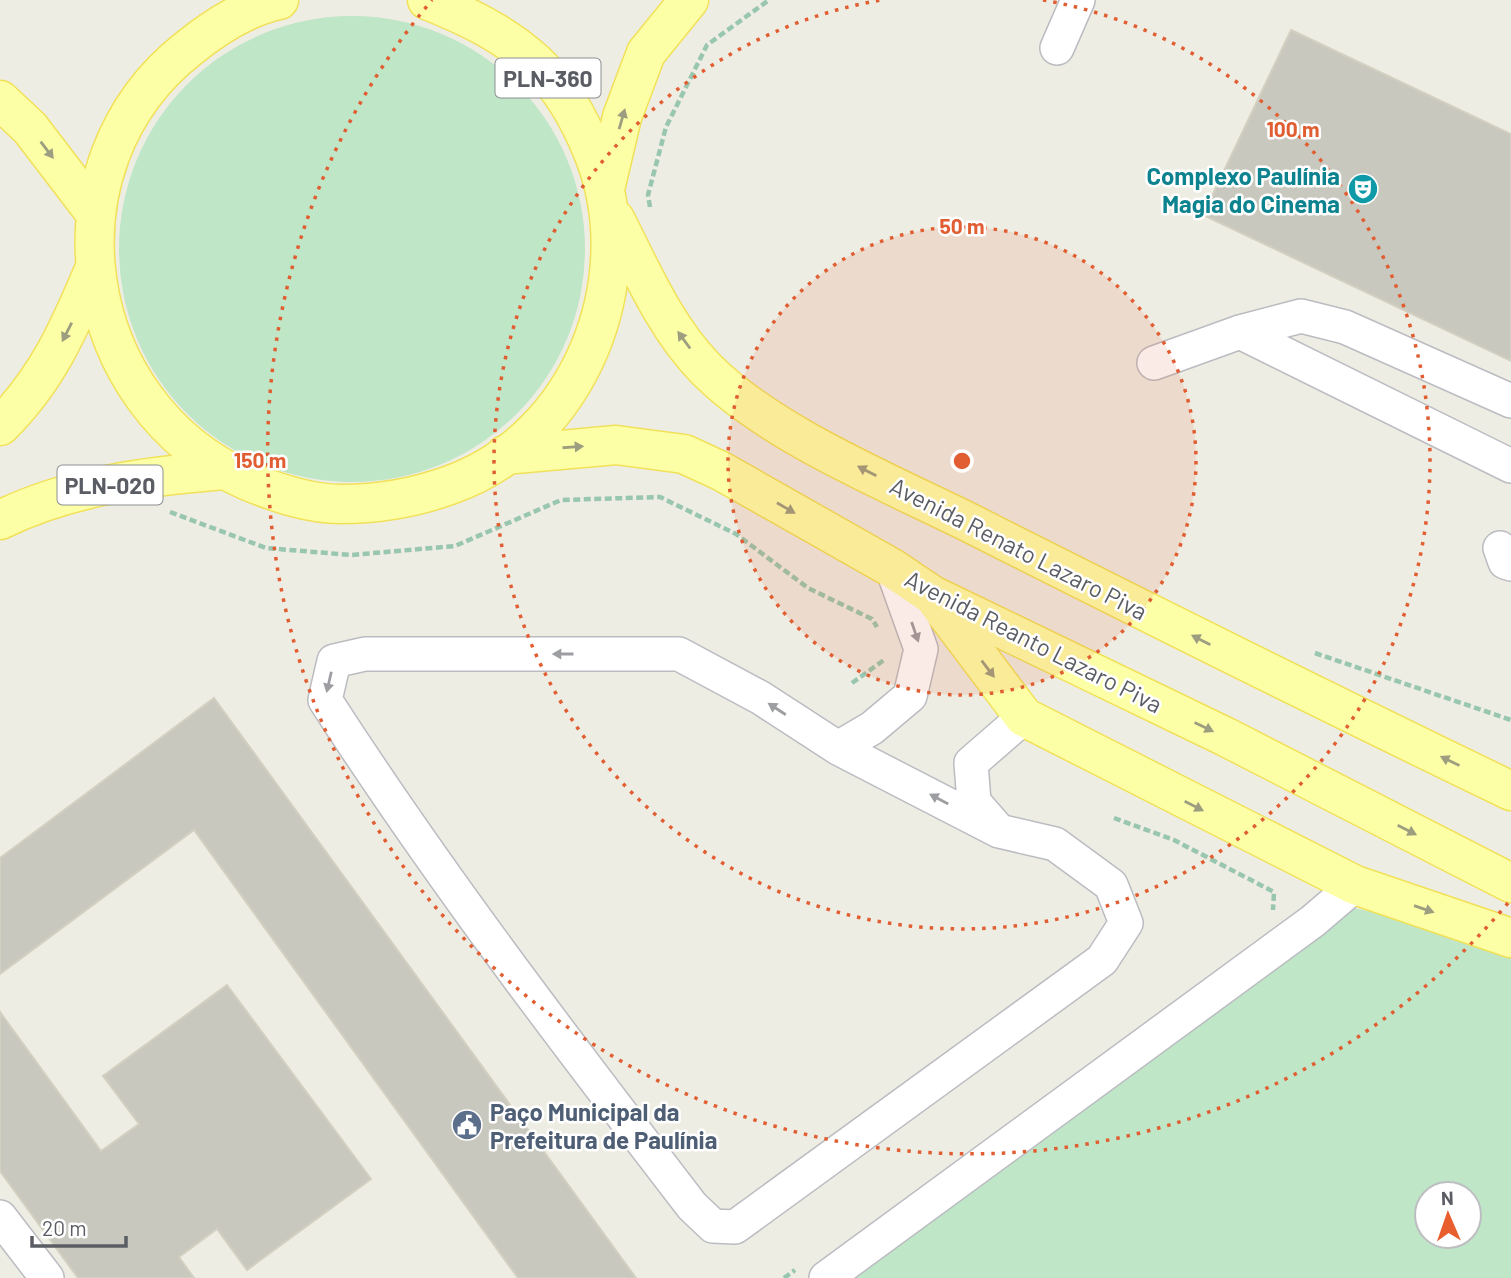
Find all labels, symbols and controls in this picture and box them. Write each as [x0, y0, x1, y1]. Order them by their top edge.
road number: PLN-360 [496, 58, 600, 97]
one-way arrow [618, 108, 628, 129]
text: 100 m [1266, 116, 1320, 141]
one-way arrow [39, 141, 53, 159]
place label: Complexo Paulínia Magia do Cinema [1146, 161, 1340, 218]
theatre icon: Complexo Paulínia Magia do Cinema [1346, 172, 1380, 206]
text: 50 m [939, 213, 985, 238]
one-way arrow [61, 322, 72, 342]
one-way arrow [677, 331, 691, 349]
one-way arrow [562, 442, 584, 453]
text: 150 m [234, 447, 286, 472]
centre of rings [950, 449, 974, 473]
road number: PLN-020 [57, 466, 162, 505]
one-way arrow [857, 466, 877, 477]
street label: Avenida Renato Lazaro Piva [886, 470, 1152, 626]
one-way arrow [776, 502, 796, 514]
street label: Avenida Reanto Lazaro Piva [901, 563, 1167, 719]
one-way arrow [910, 622, 921, 643]
one-way arrow [1191, 635, 1211, 646]
one-way arrow [552, 648, 574, 660]
one-way arrow [981, 660, 995, 678]
one-way arrow [324, 671, 335, 693]
one-way arrow [767, 702, 787, 715]
one-way arrow [1194, 721, 1214, 732]
one-way arrow [1439, 755, 1460, 766]
one-way arrow [929, 793, 949, 804]
one-way arrow [1185, 799, 1205, 811]
one-way arrow [1397, 824, 1417, 835]
one-way arrow [1413, 904, 1434, 915]
place label: Paço Municipal da Prefeitura de Paulínia [490, 1097, 717, 1154]
public building icon: Paço Municipal da Prefeitura de Paulínia [450, 1108, 484, 1142]
north arrow [1413, 1180, 1483, 1250]
text: N [1441, 1186, 1454, 1209]
scale bar [32, 1204, 126, 1248]
text: 20 m [42, 1215, 87, 1240]

